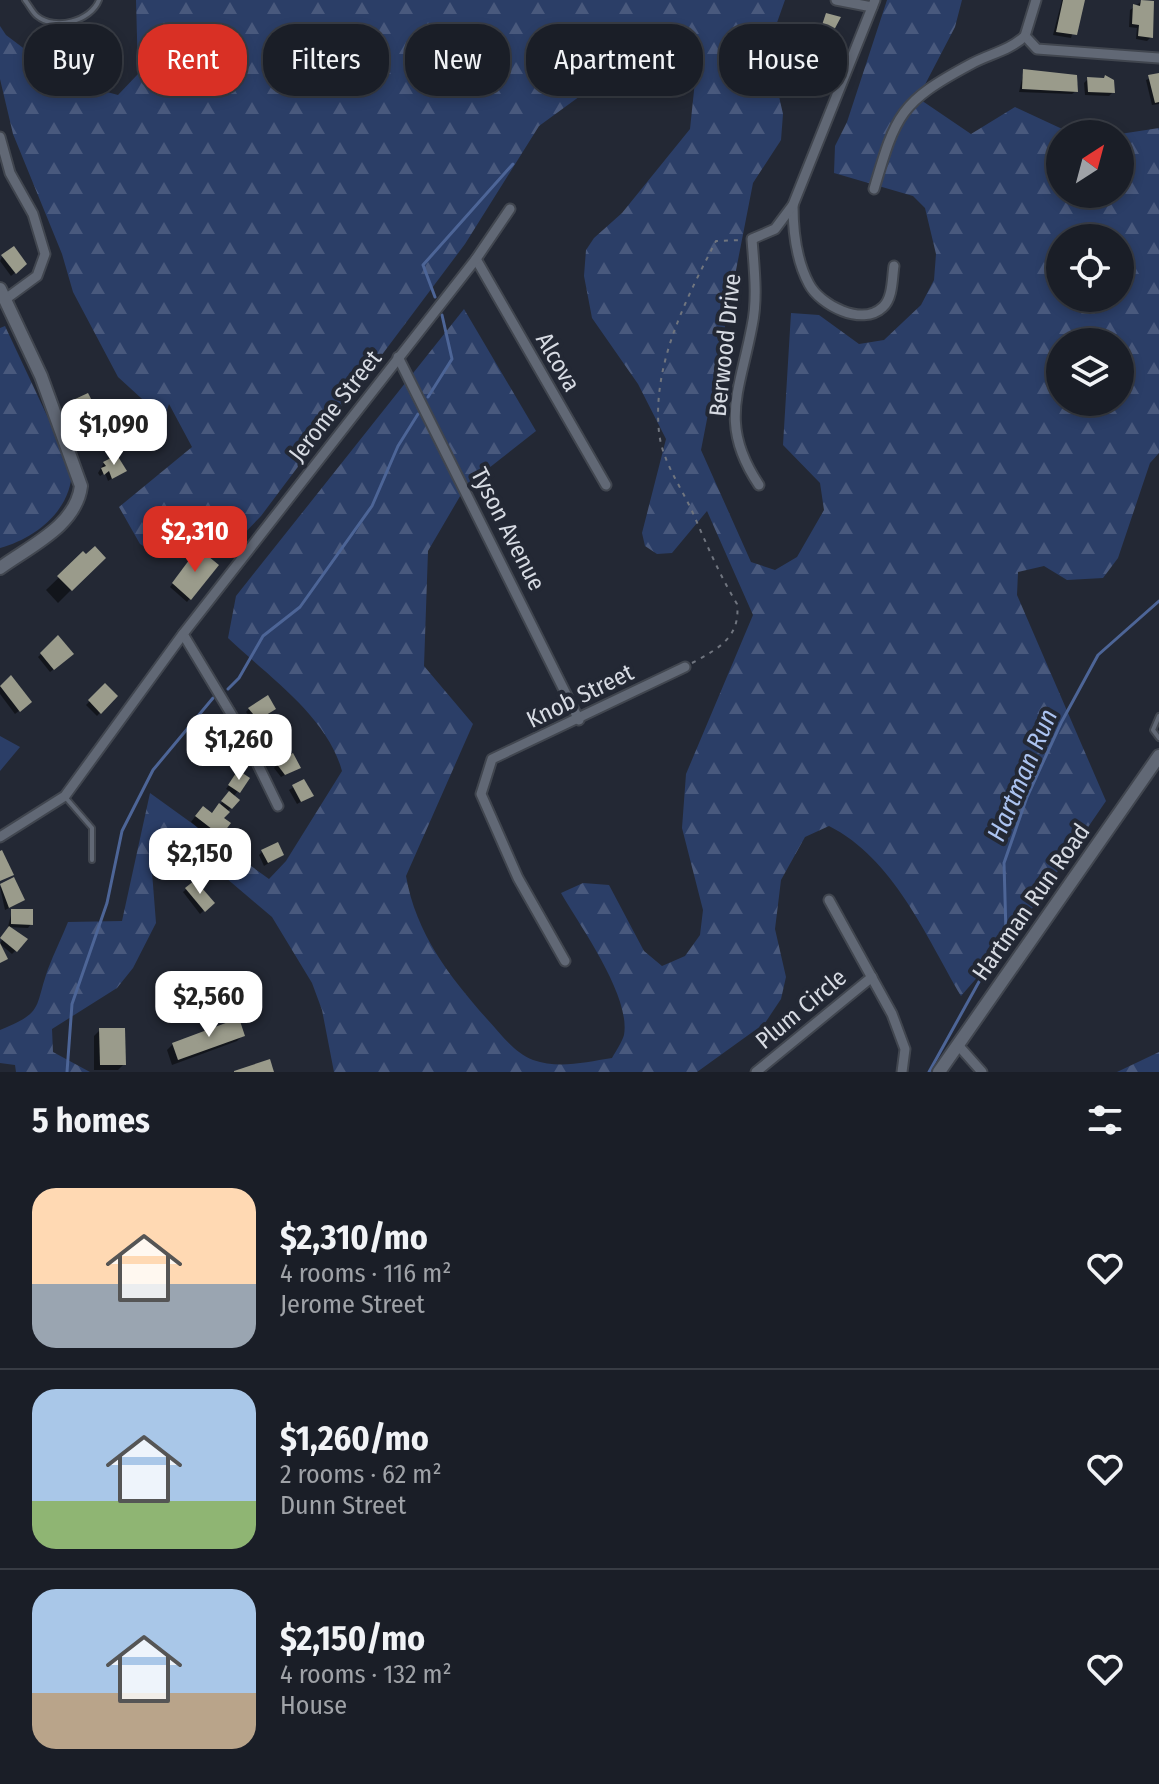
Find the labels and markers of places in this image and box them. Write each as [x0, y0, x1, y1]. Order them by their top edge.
pin: $1,090 [49, 399, 179, 467]
pin: $2,310 [130, 506, 260, 574]
pin: $1,260 [174, 714, 304, 782]
pin: $2,150 [135, 828, 265, 896]
pin: $2,560 [144, 971, 274, 1039]

